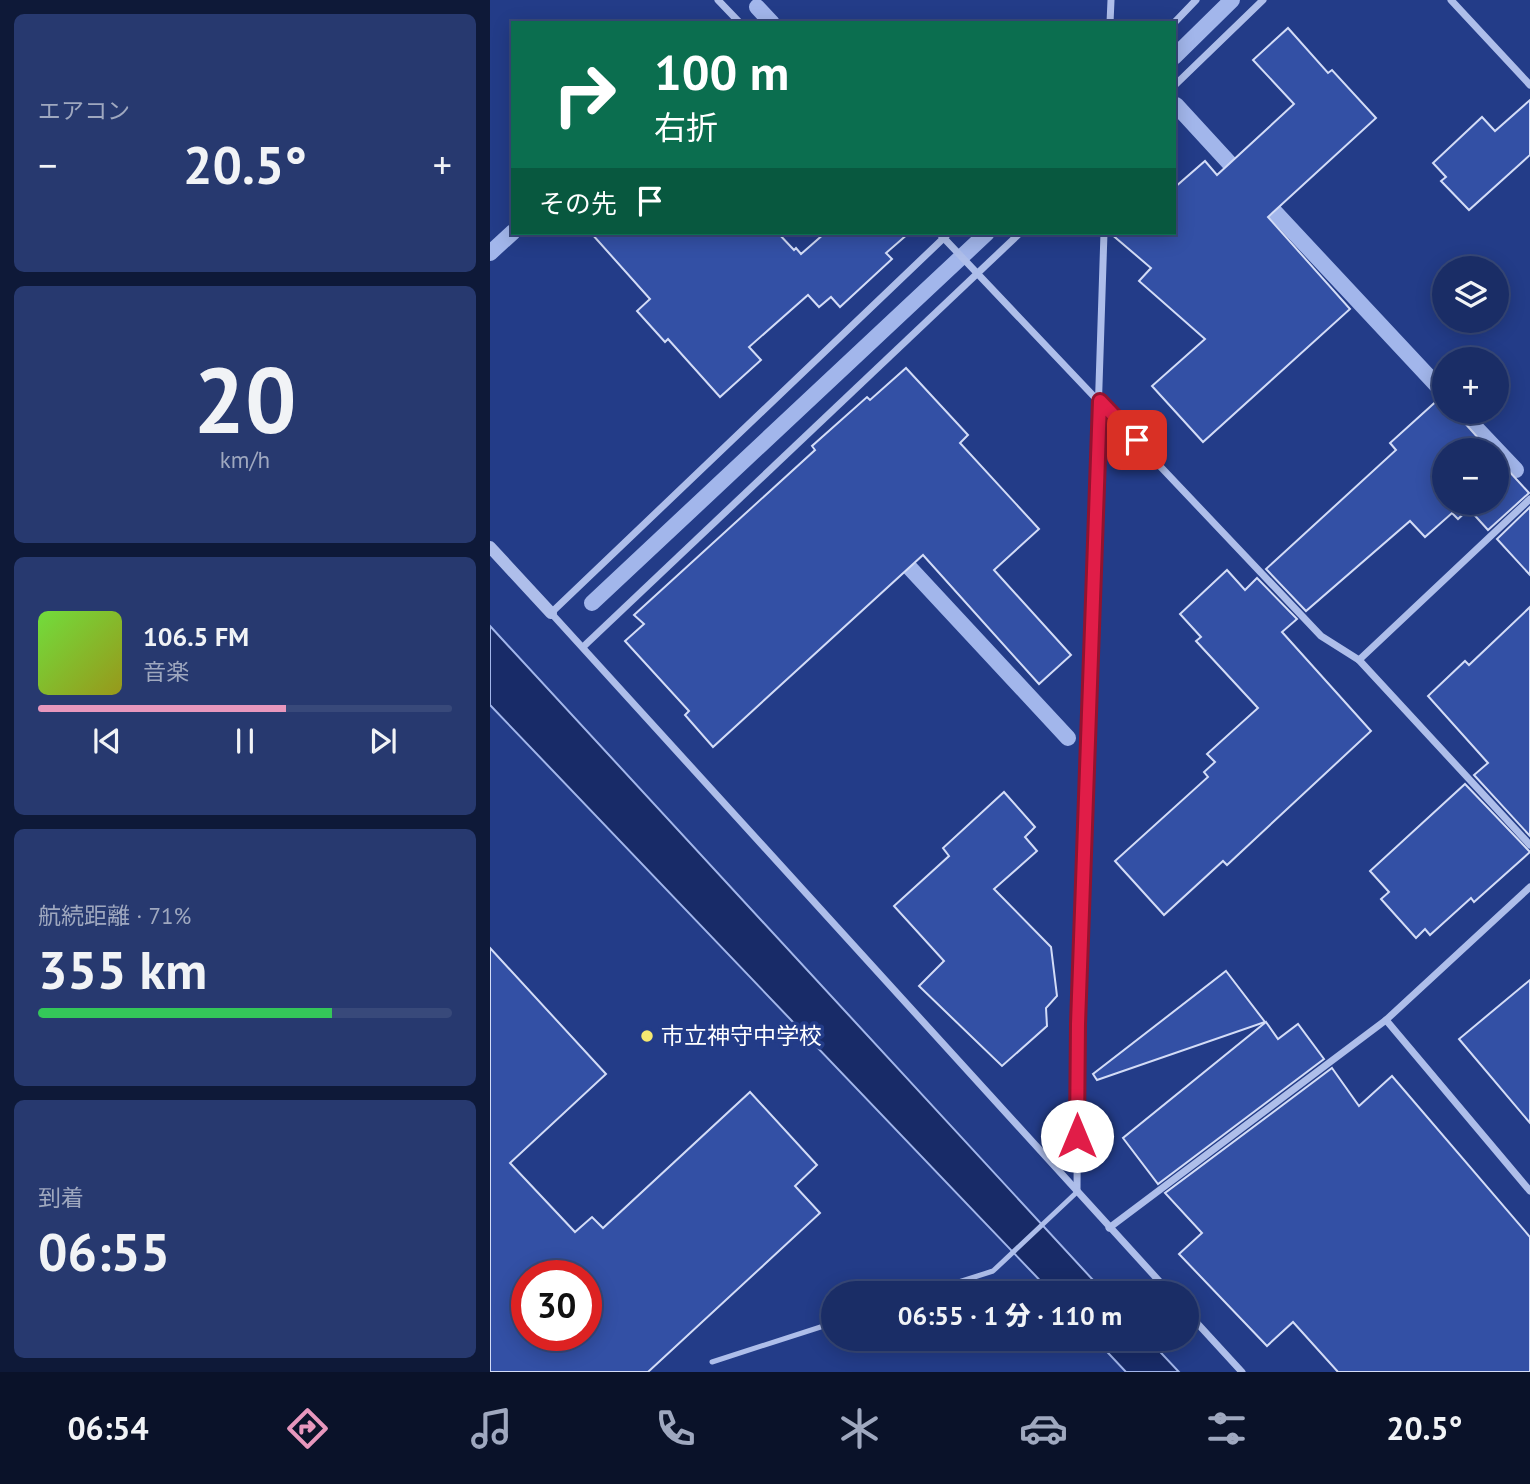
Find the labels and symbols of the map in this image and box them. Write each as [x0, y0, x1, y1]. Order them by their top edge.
pin [1107, 410, 1167, 470]
place label: 市立神守中学校 [661, 1021, 822, 1050]
marker: 市立神守中学校 [639, 1028, 655, 1044]
position arrow [1040, 1099, 1114, 1173]
speed limit sign: 30 [511, 1260, 602, 1351]

